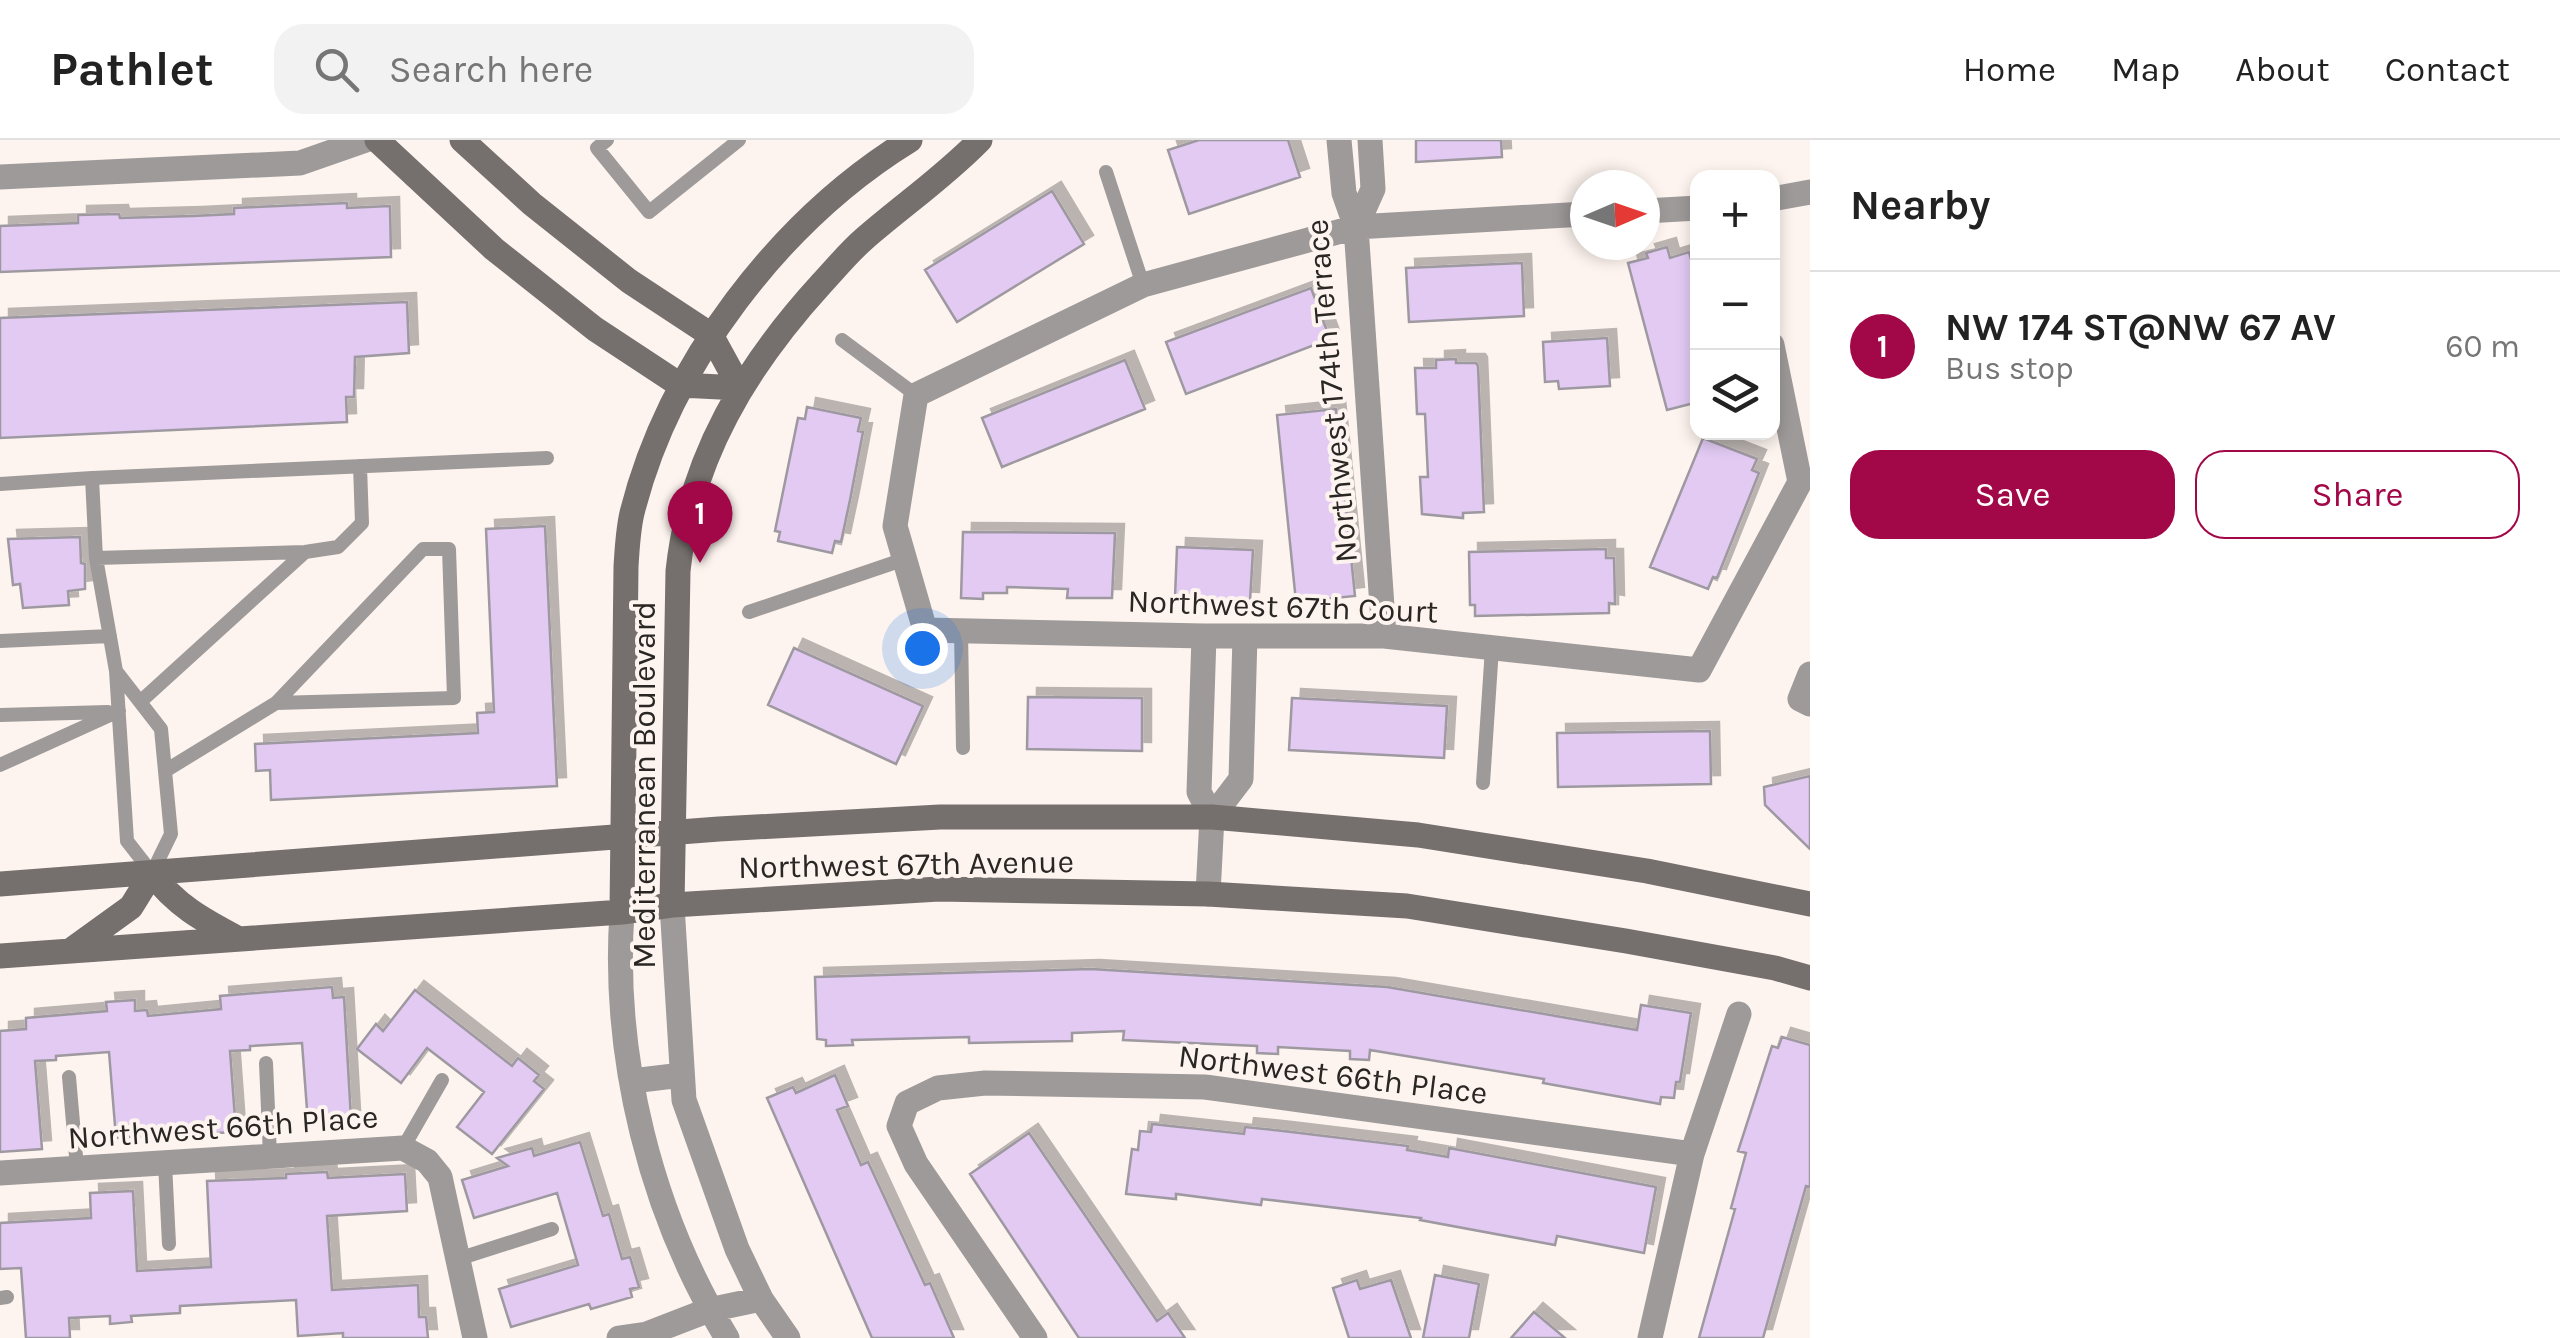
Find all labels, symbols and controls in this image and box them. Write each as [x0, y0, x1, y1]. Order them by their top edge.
search box [274, 24, 974, 114]
text: Pathlet [50, 41, 214, 97]
icon: search [309, 42, 364, 97]
text: Search here [389, 47, 593, 92]
text: Home [1963, 49, 2056, 90]
text: Map [2111, 49, 2180, 90]
text: About [2235, 49, 2330, 90]
text: Contact [2385, 49, 2510, 90]
north arrow [1570, 170, 1660, 260]
map controls [1690, 170, 1780, 440]
button: + [1690, 170, 1780, 260]
text: Nearby [1850, 180, 1990, 230]
street label: Northwest 174th Terrace [1298, 218, 1365, 564]
button: − [1690, 260, 1780, 350]
text: NW 174 ST@NW 67 AV [1945, 305, 2336, 350]
text: 1 [1877, 328, 1888, 365]
text: 60 m [2445, 328, 2520, 365]
button: layers [1690, 350, 1780, 440]
text: Bus stop [1945, 350, 2074, 387]
button: Save [1850, 450, 2175, 539]
button: Share [2195, 450, 2520, 539]
pin: 1 [668, 480, 732, 563]
street label: Northwest 67th Court [1127, 583, 1439, 630]
street label: Mediterranean Boulevard [626, 601, 663, 969]
your location [897, 623, 948, 674]
street label: Northwest 67th Avenue [738, 843, 1074, 886]
street label: Northwest 66th Place [1176, 1037, 1490, 1112]
street label: Northwest 66th Place [67, 1098, 380, 1157]

